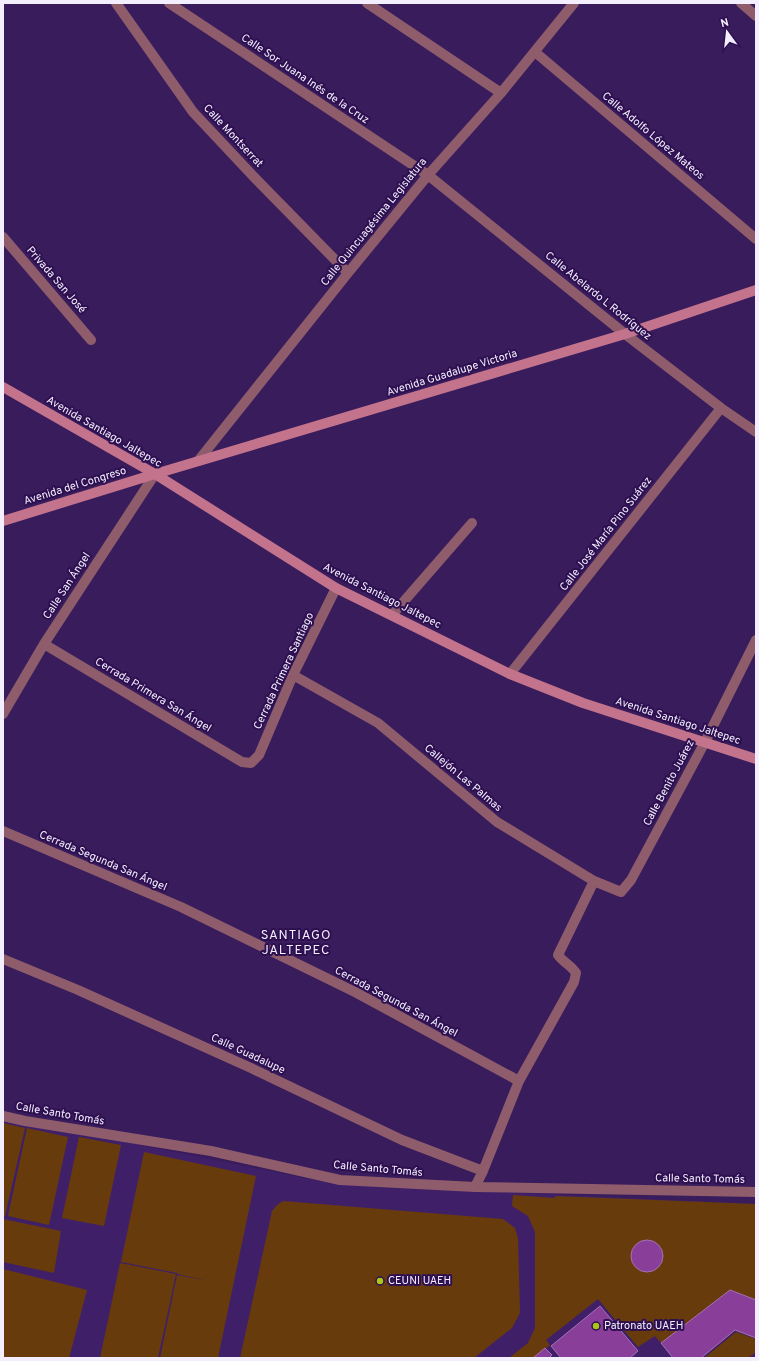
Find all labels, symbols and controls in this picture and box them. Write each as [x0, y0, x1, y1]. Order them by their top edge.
north arrow [707, 12, 747, 52]
text: N [719, 16, 730, 31]
street label: Calle Sor Juana Inés de la Cruz [238, 31, 372, 127]
street label: Calle Adolfo López Mateos [599, 89, 707, 183]
street label: Calle Montserrat [200, 101, 266, 171]
street label: Calle Quincuagésima Legislatura [318, 155, 430, 289]
street label: Privada San José [23, 244, 89, 316]
street label: Calle Abelardo L Rodríguez [542, 249, 654, 343]
street label: Avenida Guadalupe Victoria [385, 346, 519, 400]
street label: Avenida Santiago Jaltepec [44, 393, 164, 471]
street label: Avenida del Congreso [22, 464, 128, 508]
street label: Calle José María Pino Suárez [557, 474, 655, 594]
street label: Calle San Ángel [39, 549, 94, 622]
street label: Avenida Santiago Jaltepec [320, 560, 444, 632]
street label: Cerrada Primera Santiago [251, 610, 317, 732]
street label: Cerrada Primera San Ángel [92, 654, 214, 735]
street label: Avenida Santiago Jaltepec [614, 694, 742, 748]
street label: Calle Benito Juárez [640, 737, 698, 829]
street label: Callejón Las Palmas [421, 741, 505, 815]
street label: Cerrada Segunda San Ángel [37, 827, 169, 894]
district label: SANTIAGO JALTEPEC [261, 928, 331, 959]
street label: Cerrada Segunda San Ángel [332, 963, 460, 1040]
street label: Calle Guadalupe [209, 1031, 287, 1077]
street label: Calle Santo Tomás [15, 1099, 105, 1129]
street label: Calle Santo Tomás [333, 1158, 423, 1180]
street label: Calle Santo Tomás [655, 1171, 745, 1187]
place label: CEUNI UAEH [388, 1274, 451, 1288]
marker: CEUNI UAEH [375, 1276, 385, 1286]
place label: Patronato UAEH [604, 1319, 683, 1333]
marker: Patronato UAEH [591, 1321, 601, 1331]

